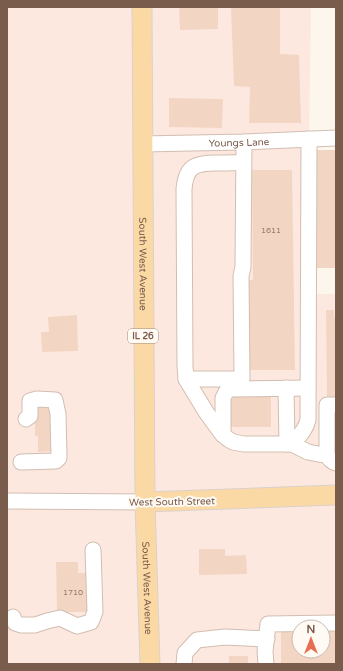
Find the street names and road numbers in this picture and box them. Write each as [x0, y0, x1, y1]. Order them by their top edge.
street label: Youngs Lane [208, 136, 270, 150]
street label: South West Avenue [136, 217, 149, 311]
road number: IL 26 [128, 329, 158, 343]
street label: West South Street [129, 495, 215, 509]
street label: South West Avenue [139, 541, 154, 635]

